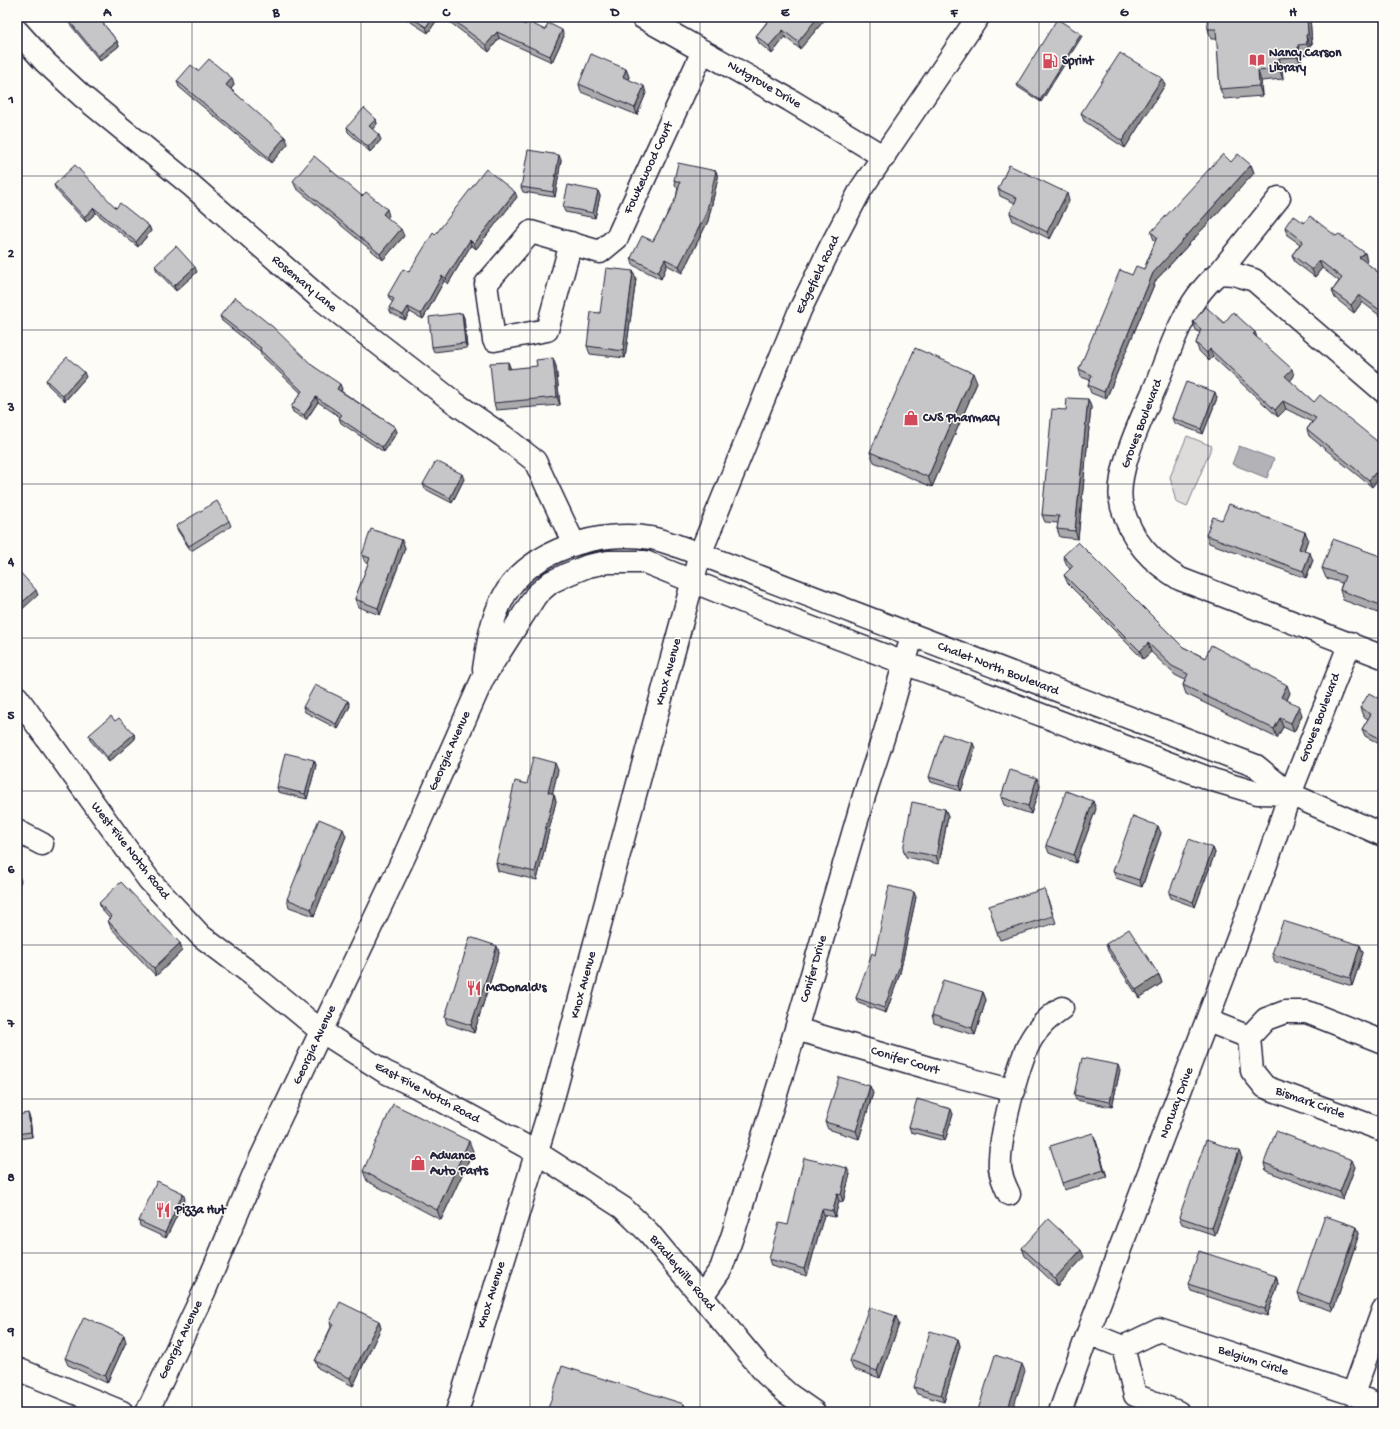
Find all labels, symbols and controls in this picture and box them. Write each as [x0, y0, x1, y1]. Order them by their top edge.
text: A [102, 6, 112, 21]
text: B [272, 6, 281, 21]
text: C [441, 6, 451, 21]
text: D [610, 6, 620, 21]
text: E [781, 6, 790, 21]
text: F [950, 6, 959, 21]
text: G [1120, 6, 1129, 21]
text: H [1289, 6, 1297, 21]
place label: Nancy Carson Library [1269, 46, 1342, 76]
library icon: Nancy Carson Library [1248, 51, 1266, 69]
fuel station icon: Sprint [1041, 52, 1059, 70]
place label: Sprint [1062, 54, 1095, 70]
street label: Nutgrove Drive [725, 58, 804, 112]
text: 1 [7, 93, 14, 108]
street label: Fowkewood Court [621, 118, 678, 217]
street label: Edgefield Road [793, 232, 844, 317]
text: 2 [8, 247, 15, 262]
street label: Rosemary Lane [268, 252, 340, 316]
street label: Groves Boulevard [1118, 376, 1166, 471]
text: 3 [7, 401, 15, 416]
shop icon: CVS Pharmacy [902, 409, 920, 427]
place label: CVS Pharmacy [922, 411, 1000, 426]
text: 4 [7, 555, 15, 570]
street label: Knox Avenue [653, 636, 685, 707]
street label: Chalet North Boulevard [935, 639, 1062, 700]
street label: Groves Boulevard [1296, 670, 1344, 765]
street label: Georgia Avenue [426, 708, 474, 793]
text: 5 [8, 709, 15, 724]
street label: West Five Notch Road [87, 799, 173, 904]
text: 6 [8, 863, 15, 878]
street label: Conifer Drive [797, 933, 831, 1004]
street label: Knox Avenue [568, 949, 600, 1020]
restaurant icon: McDonald's [465, 979, 483, 997]
place label: McDonald's [486, 981, 548, 996]
street label: Georgia Avenue [290, 1003, 340, 1087]
text: 7 [7, 1017, 16, 1032]
street label: Conifer Court [869, 1043, 943, 1079]
street label: East Five Notch Road [372, 1059, 483, 1128]
street label: Norway Drive [1157, 1065, 1198, 1141]
street label: Bismark Circle [1272, 1083, 1347, 1123]
place label: Advance Auto Parts [429, 1149, 489, 1179]
shop icon: Advance Auto Parts [409, 1154, 427, 1172]
text: 8 [7, 1171, 15, 1186]
restaurant icon: Pizza Hut [154, 1201, 172, 1219]
place label: Pizza Hut [174, 1203, 227, 1218]
street label: Bradleyville Road [645, 1231, 719, 1315]
street label: Knox Avenue [475, 1259, 509, 1330]
street label: Georgia Avenue [155, 1298, 207, 1382]
text: 9 [7, 1325, 15, 1340]
street label: Belgium Circle [1215, 1342, 1290, 1380]

